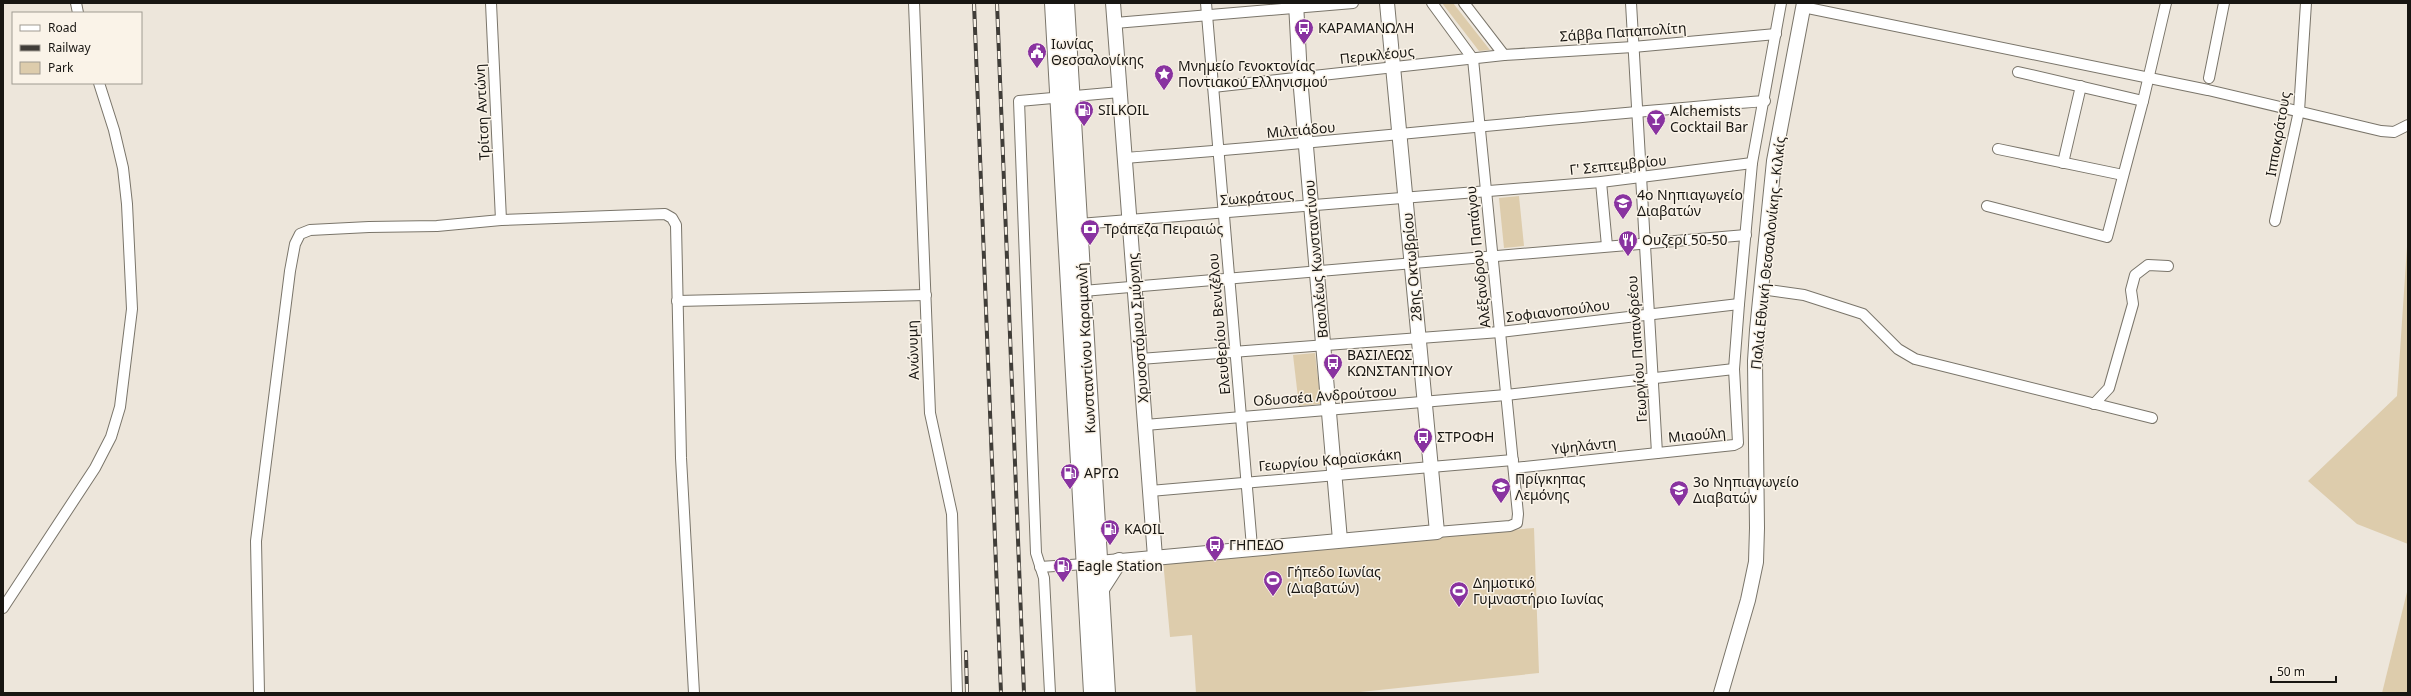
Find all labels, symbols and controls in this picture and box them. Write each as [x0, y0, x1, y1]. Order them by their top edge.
legend [12, 12, 142, 84]
bus stop icon: ΚΑΡΑΜΑΝΩΛΗ [1293, 17, 1315, 45]
place label: ΚΑΡΑΜΑΝΩΛΗ [1318, 18, 1414, 37]
street label: Σάββα Παπαπολίτη [1559, 18, 1687, 45]
text: Road [48, 19, 77, 36]
place label: Ιωνίας Θεσσαλονίκης [1051, 34, 1144, 69]
text: Railway [48, 39, 92, 56]
public building icon: Ιωνίας Θεσσαλονίκης [1026, 41, 1048, 69]
street label: Περικλέους [1339, 41, 1415, 68]
place label: Μνημείο Γενοκτονίας Ποντιακού Ελληνισμού [1178, 56, 1328, 91]
text: Park [48, 59, 74, 76]
street label: Τρίτση Αντώνη [469, 63, 494, 161]
place icon: Μνημείο Γενοκτονίας Ποντιακού Ελληνισμού [1153, 63, 1175, 91]
street label: Ιπποκράτους [2261, 90, 2294, 178]
fuel station icon: SILKOIL [1073, 99, 1095, 127]
place label: SILKOIL [1098, 100, 1149, 119]
place label: Alchemists Cocktail Bar [1670, 101, 1748, 136]
bar icon: Alchemists Cocktail Bar [1645, 108, 1667, 136]
street label: Μιλτιάδου [1266, 117, 1336, 142]
street label: Παλιά Εθνική Θεσσαλονίκης - Κιλκίς [1746, 135, 1789, 370]
street label: Γ' Σεπτεμβρίου [1568, 150, 1667, 179]
street label: Βασιλέως Κωνσταντίνου [1299, 179, 1332, 339]
street label: Σωκράτους [1219, 184, 1295, 209]
street label: Αλέξανδρου Παπάγου [1461, 185, 1494, 329]
place label: 4ο Νηπιαγωγείο Διαβατών [1637, 185, 1743, 220]
school or university icon: 4ο Νηπιαγωγείο Διαβατών [1612, 192, 1634, 220]
street label: 28ης Οκτωβρίου [1397, 212, 1426, 322]
bank icon: Τράπεζα Πειραιώς [1079, 218, 1101, 246]
place label: Τράπεζα Πειραιώς [1104, 219, 1223, 238]
restaurant icon: Ουζερί 50-50 [1617, 229, 1639, 257]
place label: Ουζερί 50-50 [1642, 230, 1727, 249]
street label: Χρυσοστόμου Σμύρνης [1123, 252, 1152, 404]
street label: Ελευθερίου Βενιζέλου [1203, 252, 1234, 396]
street label: Κωνσταντίνου Καραμανλή [1072, 262, 1099, 434]
street label: Γεωργίου Παπανδρέου [1622, 275, 1651, 423]
street label: Σοφιανοπούλου [1505, 295, 1611, 326]
street label: Ανώνυμη [902, 320, 923, 380]
place label: ΒΑΣΙΛΕΩΣ ΚΩΝΣΤΑΝΤΙΝΟΥ [1347, 345, 1453, 380]
bus stop icon: ΒΑΣΙΛΕΩΣ ΚΩΝΣΤΑΝΤΙΝΟΥ [1322, 352, 1344, 380]
street label: Οδυσσέα Ανδρούτσου [1252, 381, 1397, 410]
street label: Μιαούλη [1667, 423, 1727, 446]
bus stop icon: ΣΤΡΟΦΗ [1412, 426, 1434, 454]
place label: ΣΤΡΟΦΗ [1437, 427, 1494, 446]
street label: Υψηλάντη [1551, 433, 1617, 458]
street label: Γεωργίου Καραϊσκάκη [1258, 444, 1402, 475]
fuel station icon: ΑΡΓΩ [1059, 462, 1081, 490]
place label: ΑΡΓΩ [1084, 463, 1118, 482]
place label: Πρίγκηπας Λεμόνης [1515, 469, 1586, 504]
place label: 3ο Νηπιαγωγείο Διαβατών [1693, 472, 1799, 507]
school or university icon: Πρίγκηπας Λεμόνης [1490, 476, 1512, 504]
school or university icon: 3ο Νηπιαγωγείο Διαβατών [1668, 479, 1690, 507]
fuel station icon: KAOIL [1099, 518, 1121, 546]
place label: KAOIL [1124, 519, 1164, 538]
bus stop icon: ΓΗΠΕΔΟ [1204, 534, 1226, 562]
place label: ΓΗΠΕΔΟ [1229, 535, 1284, 554]
fuel station icon: Eagle Station [1052, 555, 1074, 583]
place label: Eagle Station [1077, 556, 1163, 575]
place label: Γήπεδο Ιωνίας (Διαβατών) [1287, 562, 1381, 597]
sports icon: Γήπεδο Ιωνίας (Διαβατών) [1262, 569, 1284, 597]
place label: Δημοτικό Γυμναστήριο Ιωνίας [1473, 573, 1604, 608]
sports icon: Δημοτικό Γυμναστήριο Ιωνίας [1448, 580, 1470, 608]
scale bar [2271, 658, 2336, 684]
text: 50 m [2277, 663, 2305, 680]

